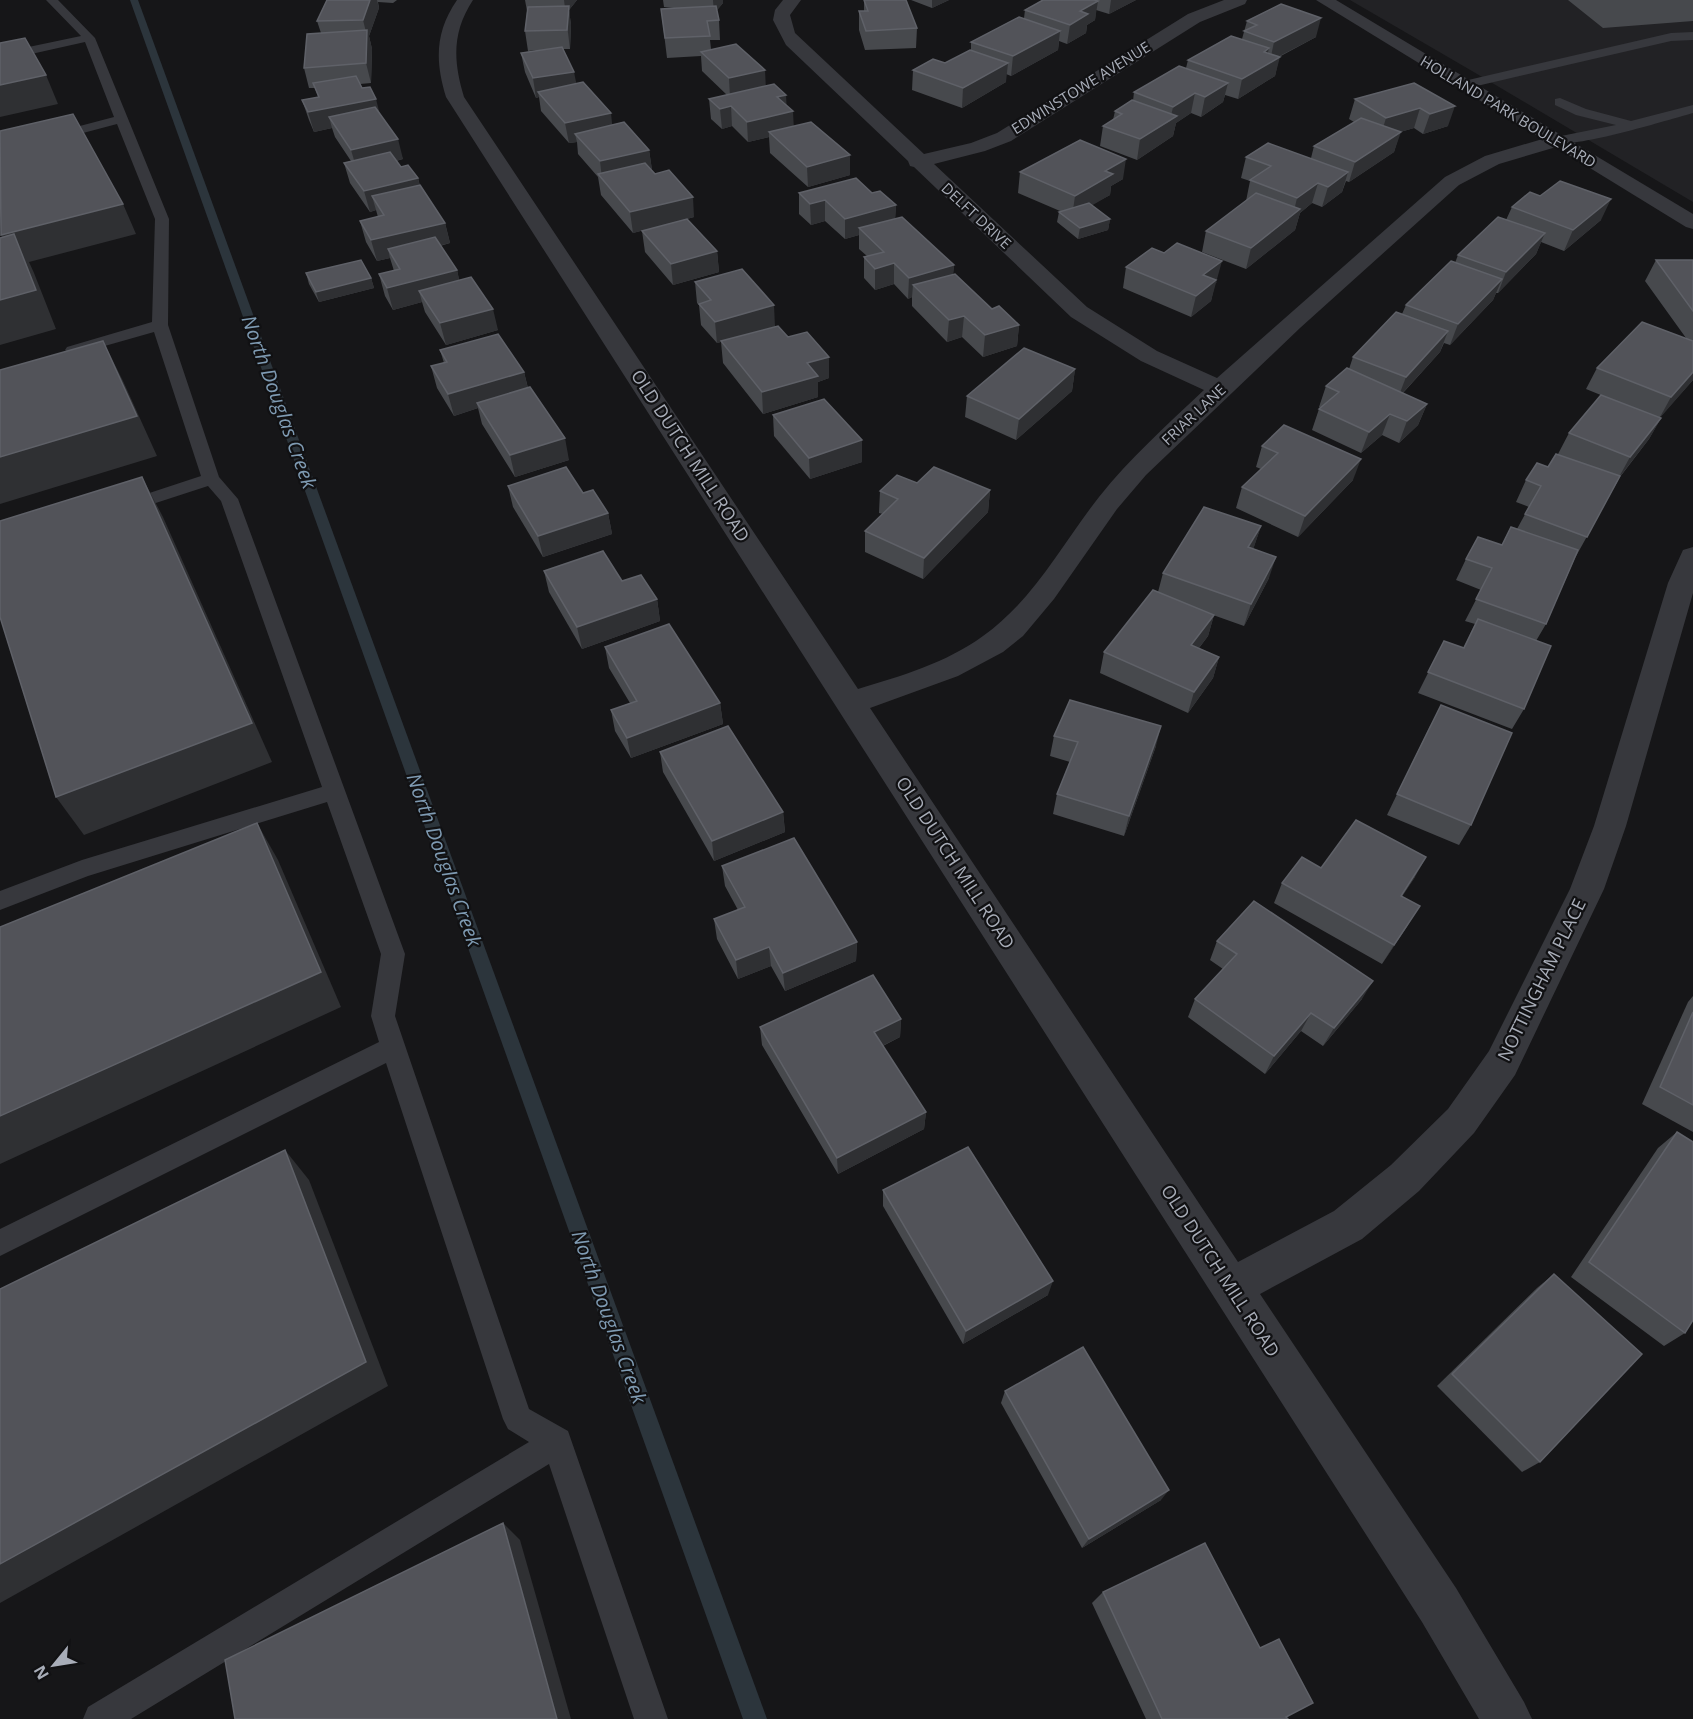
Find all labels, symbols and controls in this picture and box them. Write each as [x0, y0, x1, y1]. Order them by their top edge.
street label: EDWINSTOWE AVENUE [1007, 36, 1154, 138]
street label: HOLLAND PARK BOULEVARD [1417, 51, 1600, 172]
street label: DELFT DRIVE [937, 178, 1016, 253]
water label: North Douglas Creek [236, 311, 324, 493]
street label: OLD DUTCH MILL ROAD [626, 365, 756, 546]
street label: FRIAR LANE [1157, 379, 1230, 449]
water label: North Douglas Creek [401, 769, 489, 951]
street label: OLD DUTCH MILL ROAD [891, 772, 1021, 953]
street label: NOTTINGHAM PLACE [1491, 895, 1591, 1065]
street label: OLD DUTCH MILL ROAD [1156, 1180, 1286, 1361]
water label: North Douglas Creek [566, 1226, 654, 1408]
north arrow [24, 1635, 84, 1695]
text: N [28, 1661, 54, 1684]

